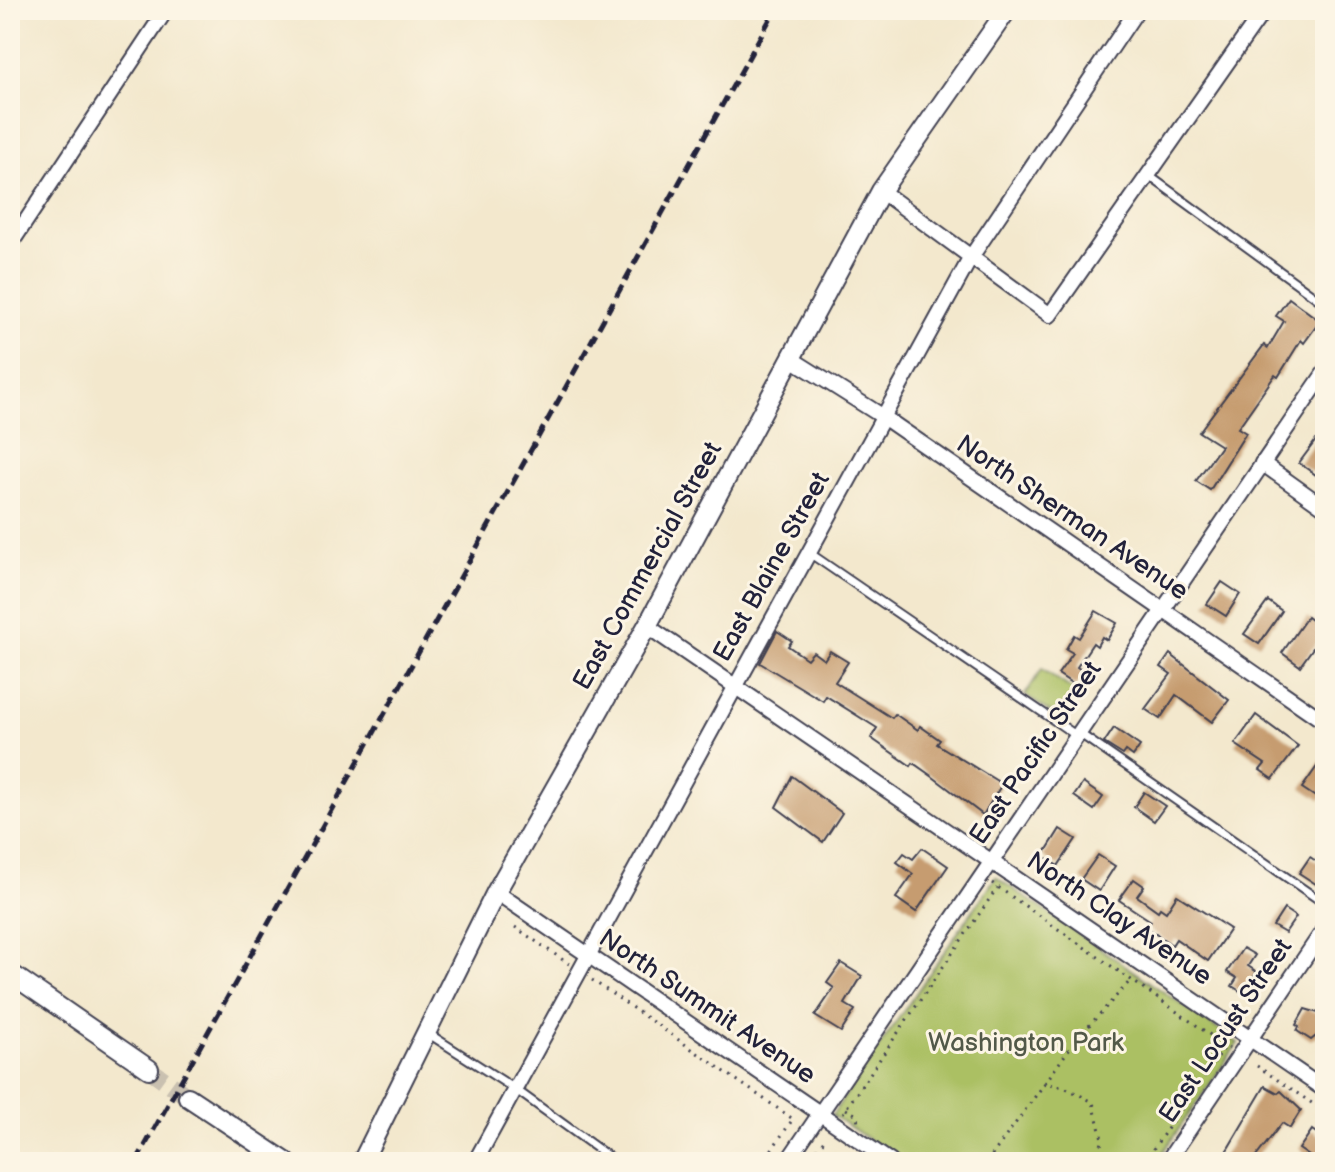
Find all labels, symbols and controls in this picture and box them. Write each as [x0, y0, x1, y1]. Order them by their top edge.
street label: North Sherman Avenue [950, 429, 1194, 607]
street label: East Commercial Street [567, 437, 729, 695]
street label: East Blaine Street [707, 467, 837, 667]
street label: East Pacific Street [963, 656, 1109, 850]
street label: North Clay Avenue [1021, 846, 1217, 992]
street label: North Summit Avenue [593, 923, 821, 1091]
street label: East Locust Street [1153, 933, 1299, 1129]
park label: Washington Park [928, 1028, 1124, 1059]

